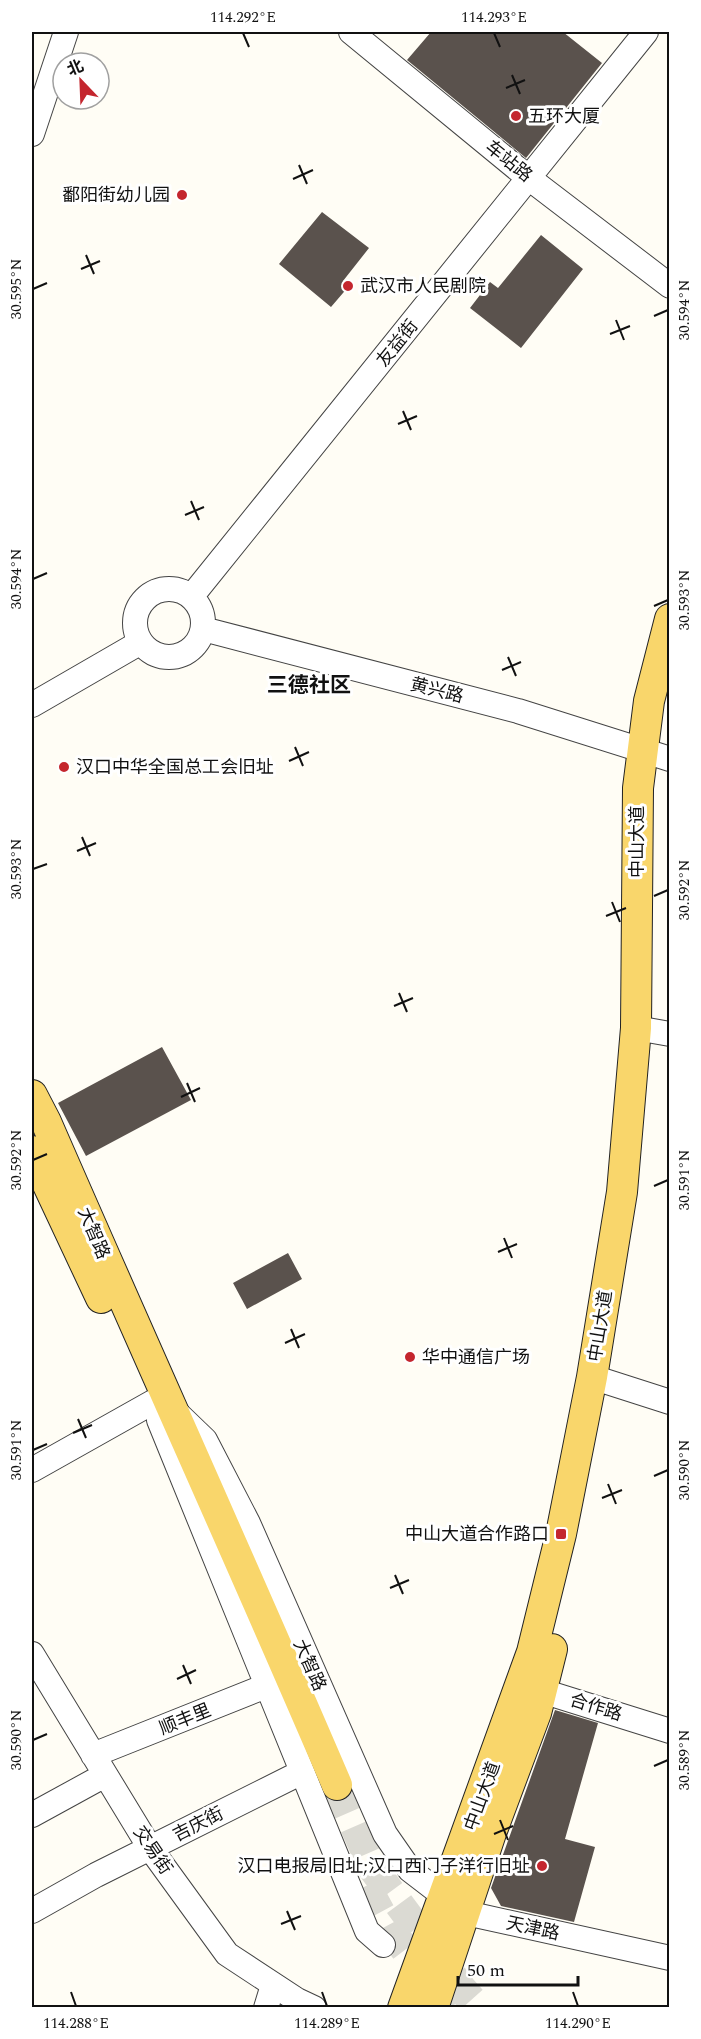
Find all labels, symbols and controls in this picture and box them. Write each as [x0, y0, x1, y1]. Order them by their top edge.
text: 114.292°E [210, 6, 276, 29]
text: 114.293°E [461, 6, 527, 29]
north arrow [51, 51, 111, 111]
text: 北 [63, 54, 88, 82]
place label: 五环大厦 [528, 103, 600, 130]
marker: 五环大厦 [509, 109, 523, 123]
street label: 车站路 [479, 134, 538, 189]
place label: 鄱阳街幼儿园 [62, 182, 170, 209]
marker: 鄱阳街幼儿园 [175, 188, 189, 202]
text: 30.595°N [5, 259, 28, 319]
place label: 武汉市人民剧院 [360, 273, 486, 300]
marker: 武汉市人民剧院 [341, 279, 355, 293]
text: 30.594°N [673, 280, 696, 340]
street label: 友益街 [370, 314, 425, 373]
text: 30.594°N [5, 549, 28, 609]
text: 30.593°N [673, 570, 696, 630]
district label: 三德社区 [267, 670, 351, 702]
street label: 黄兴路 [407, 671, 466, 710]
place label: 汉口中华全国总工会旧址 [76, 754, 274, 781]
marker: 汉口中华全国总工会旧址 [57, 760, 71, 774]
street label: 中山大道 [624, 806, 651, 878]
text: 30.593°N [5, 839, 28, 899]
text: 30.592°N [673, 860, 696, 920]
text: 30.592°N [5, 1130, 28, 1190]
text: 30.591°N [673, 1150, 696, 1210]
street label: 大智路 [71, 1203, 117, 1263]
street label: 中山大道 [582, 1288, 619, 1364]
place label: 华中通信广场 [422, 1344, 530, 1371]
marker: 华中通信广场 [403, 1350, 417, 1364]
text: 30.591°N [5, 1420, 28, 1480]
text: 30.590°N [673, 1440, 696, 1500]
place label: 中山大道合作路口 [405, 1521, 549, 1548]
marker: 中山大道合作路口 [554, 1527, 568, 1541]
street label: 大智路 [286, 1635, 333, 1695]
street label: 合作路 [566, 1687, 626, 1728]
street label: 顺丰里 [155, 1697, 215, 1742]
text: 30.590°N [5, 1710, 28, 1770]
text: 30.589°N [673, 1730, 696, 1790]
street label: 中山大道 [457, 1758, 507, 1835]
street label: 吉庆街 [168, 1800, 228, 1849]
street label: 交易街 [126, 1820, 179, 1880]
place label: 汉口电报局旧址;汉口西门子洋行旧址 [238, 1853, 530, 1880]
marker: 汉口电报局旧址;汉口西门子洋行旧址 [535, 1859, 549, 1873]
street label: 天津路 [504, 1910, 562, 1947]
scale bar [458, 1949, 578, 1987]
text: 50 m [467, 1957, 505, 1984]
text: 114.288°E [43, 2012, 109, 2035]
text: 114.289°E [294, 2012, 360, 2035]
text: 114.290°E [545, 2012, 611, 2035]

